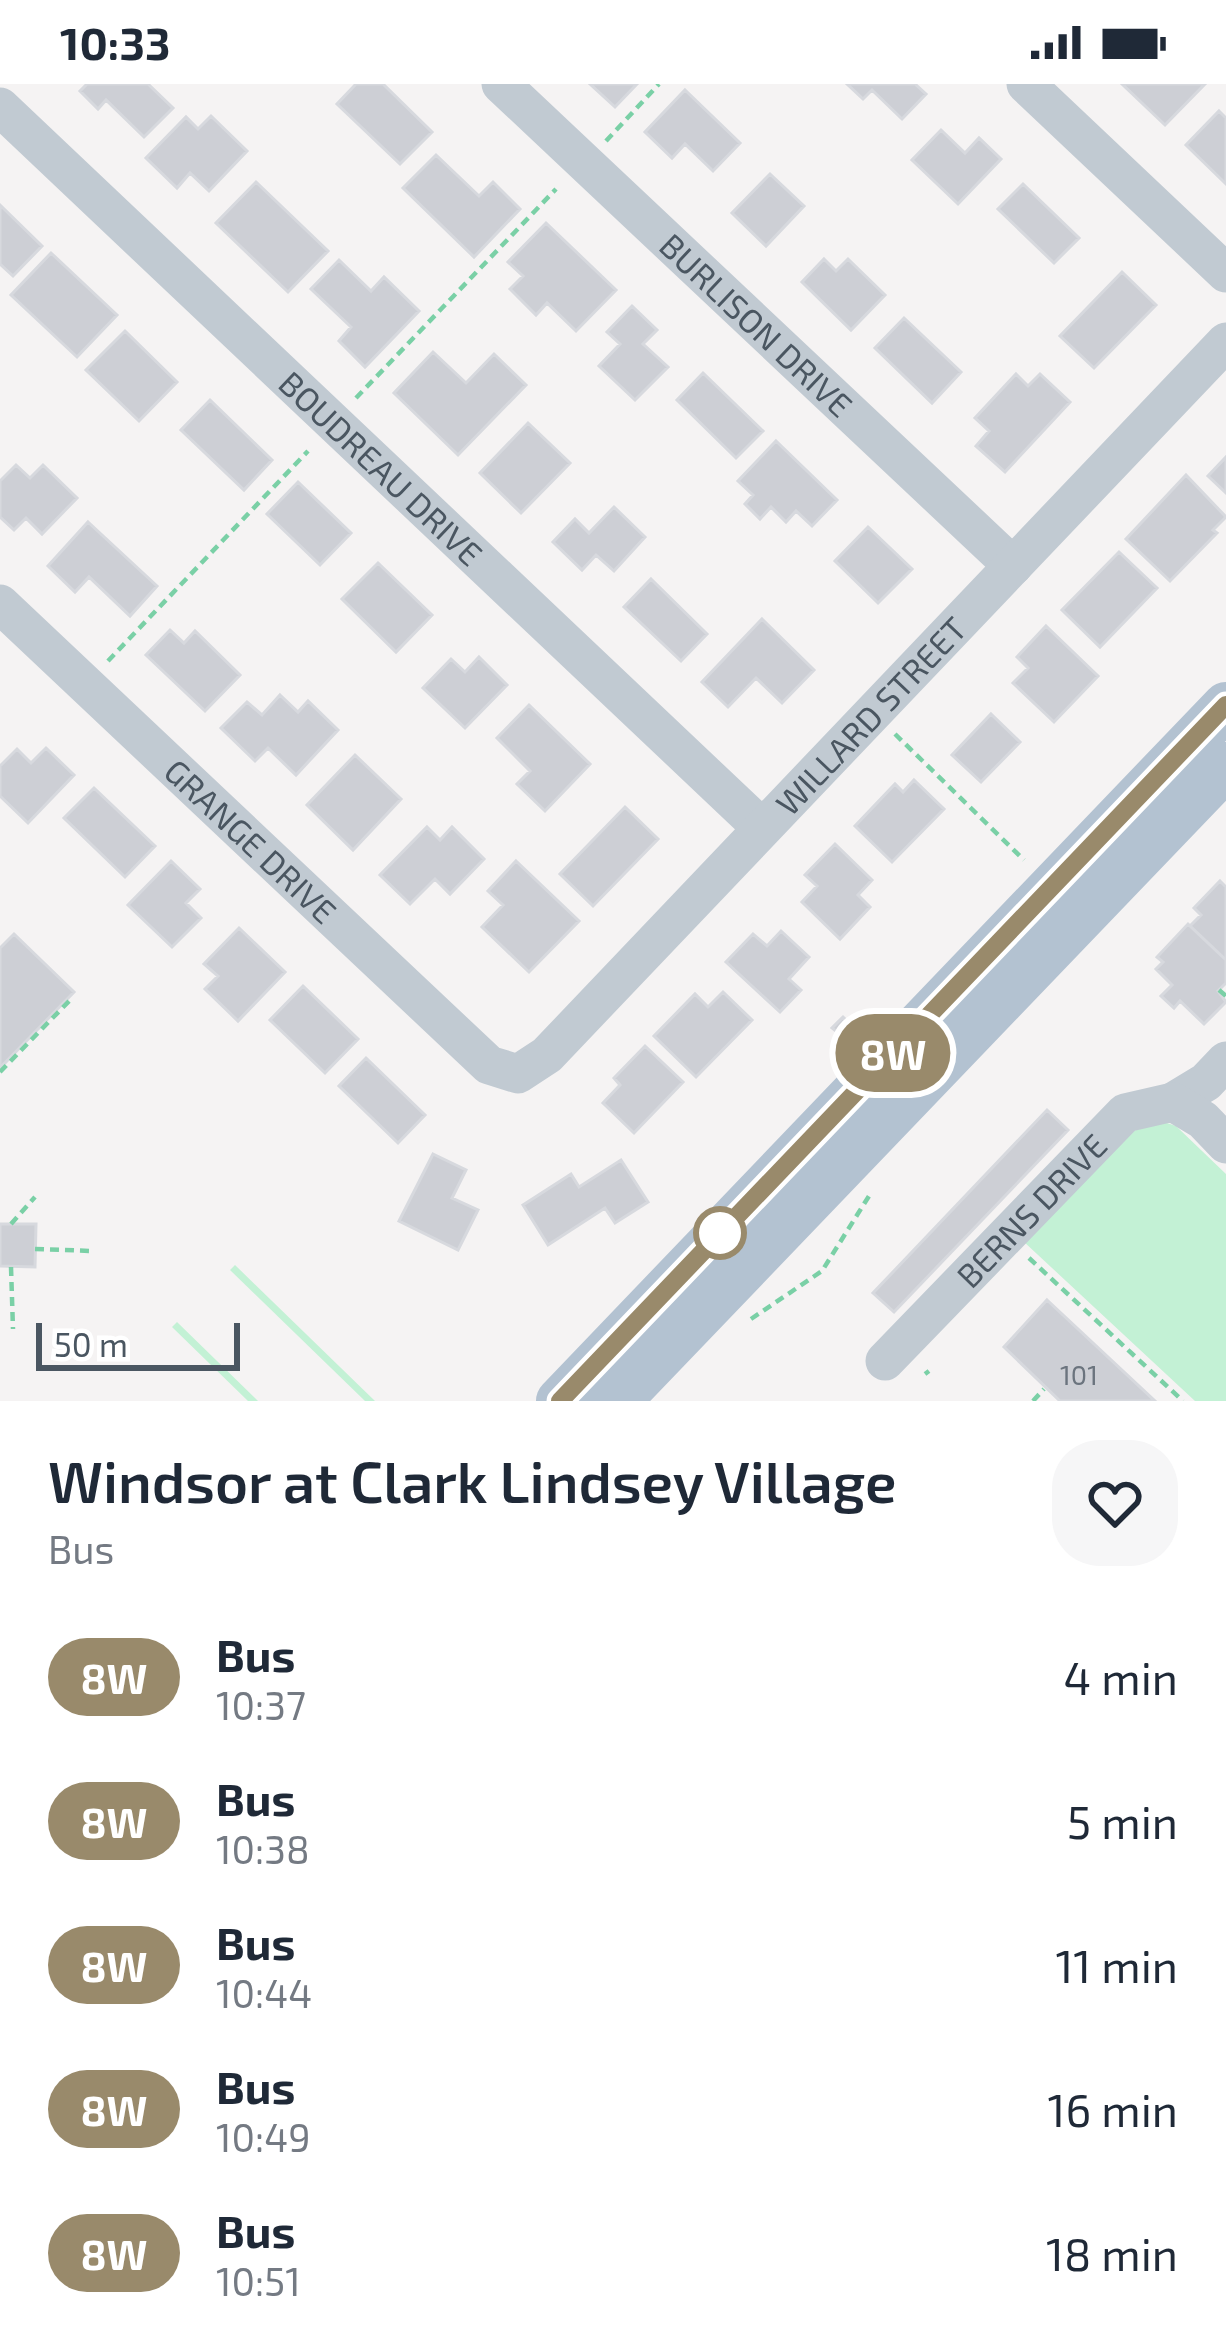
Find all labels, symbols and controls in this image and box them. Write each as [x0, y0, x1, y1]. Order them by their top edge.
text: 10:33 [60, 15, 170, 69]
street label: BURLISON DRIVE [652, 225, 861, 425]
street label: BOUDREAU DRIVE [271, 362, 491, 573]
street label: WILLARD STREET [767, 608, 974, 823]
street label: GRANGE DRIVE [157, 750, 345, 931]
line badge: 8W [839, 1014, 947, 1092]
text: 8W [859, 1028, 927, 1078]
street label: BERNS DRIVE [948, 1125, 1114, 1295]
unlabelled marker [695, 1208, 745, 1258]
scale bar [36, 1317, 240, 1370]
text: 50 m [54, 1324, 128, 1364]
house number: 101 [1060, 1358, 1098, 1390]
button: heart [1052, 1440, 1178, 1566]
text: Windsor at Clark Lindsey Village [48, 1446, 896, 1514]
text: Bus [48, 1525, 114, 1572]
text: Bus [216, 1627, 295, 1681]
text: 4 min [1064, 1650, 1178, 1704]
text: 8W [80, 1652, 148, 1702]
text: 10:37 [216, 1681, 306, 1728]
text: Bus [216, 1771, 295, 1825]
text: 5 min [1067, 1794, 1178, 1848]
text: 8W [80, 1796, 148, 1846]
text: 10:38 [216, 1825, 310, 1872]
text: Bus [216, 1915, 295, 1969]
text: 11 min [1055, 1938, 1178, 1992]
text: 8W [80, 1940, 148, 1990]
text: 10:44 [216, 1969, 312, 2016]
text: Bus [216, 2059, 295, 2113]
text: 16 min [1048, 2082, 1178, 2136]
text: 8W [80, 2084, 148, 2134]
text: 10:49 [216, 2113, 311, 2160]
text: Bus [216, 2203, 295, 2257]
text: 18 min [1046, 2226, 1178, 2280]
text: 8W [80, 2228, 148, 2278]
text: 10:51 [216, 2257, 301, 2304]

